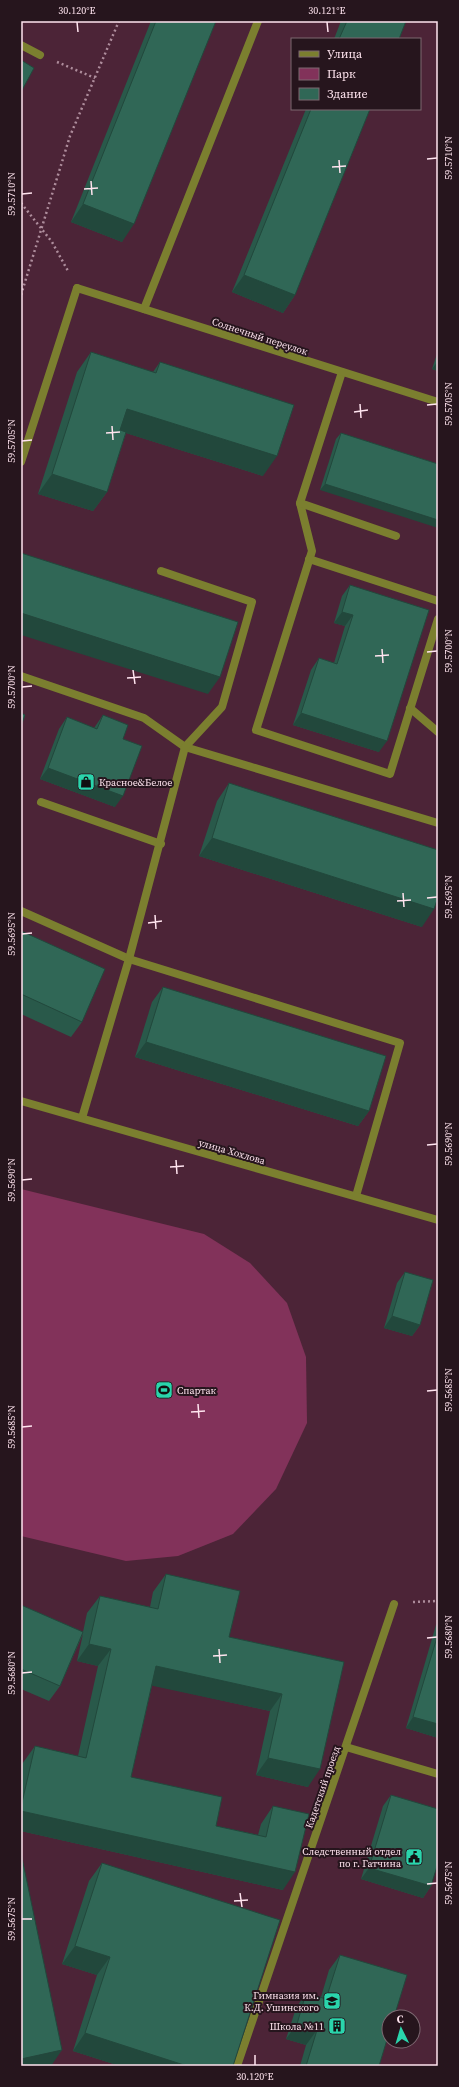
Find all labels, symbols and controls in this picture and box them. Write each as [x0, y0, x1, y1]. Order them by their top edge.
text: 30.120°E [58, 4, 96, 17]
text: 30.121°E [308, 4, 346, 17]
legend [291, 38, 421, 110]
text: Улица [327, 46, 363, 62]
text: Парк [327, 66, 356, 82]
text: Здание [327, 86, 368, 102]
text: 59.5710°N [442, 136, 455, 180]
text: 59.5710°N [5, 172, 18, 216]
street label: Солнечный переулок [210, 315, 310, 358]
text: 59.5705°N [442, 382, 455, 426]
text: 59.5705°N [5, 419, 18, 463]
text: 59.5700°N [442, 629, 455, 673]
text: 59.5700°N [5, 665, 18, 709]
shop icon: Красное&Белое [76, 772, 96, 792]
place label: Красное&Белое [99, 776, 172, 789]
text: 59.5695°N [442, 875, 455, 919]
text: 59.5695°N [5, 912, 18, 956]
text: 59.5690°N [442, 1122, 455, 1166]
street label: улица Хохлова [197, 1136, 268, 1167]
text: 59.5690°N [5, 1158, 18, 1202]
text: 59.5685°N [442, 1368, 455, 1412]
sports icon: Спартак [154, 1380, 174, 1400]
place label: Спартак [177, 1384, 217, 1397]
text: 59.5685°N [5, 1405, 18, 1449]
text: 59.5680°N [442, 1615, 455, 1659]
text: 59.5680°N [5, 1651, 18, 1695]
street label: Кадетский проезд [302, 1744, 343, 1830]
place label: Следственный отдел по г. Гатчина [302, 1845, 402, 1870]
public building icon: Следственный отдел по г. Гатчина [404, 1847, 424, 1867]
text: 59.5675°N [442, 1861, 455, 1905]
text: 59.5675°N [5, 1897, 18, 1941]
place label: Гимназия им. К.Д. Ушинского [244, 1989, 319, 2014]
school or university icon: Гимназия им. К.Д. Ушинского [322, 1991, 342, 2011]
north arrow [381, 2009, 421, 2049]
text: С [396, 2012, 404, 2027]
building icon: Школа №11 [327, 2016, 347, 2036]
place label: Школа №11 [270, 2020, 324, 2033]
text: 30.120°E [236, 2070, 274, 2083]

